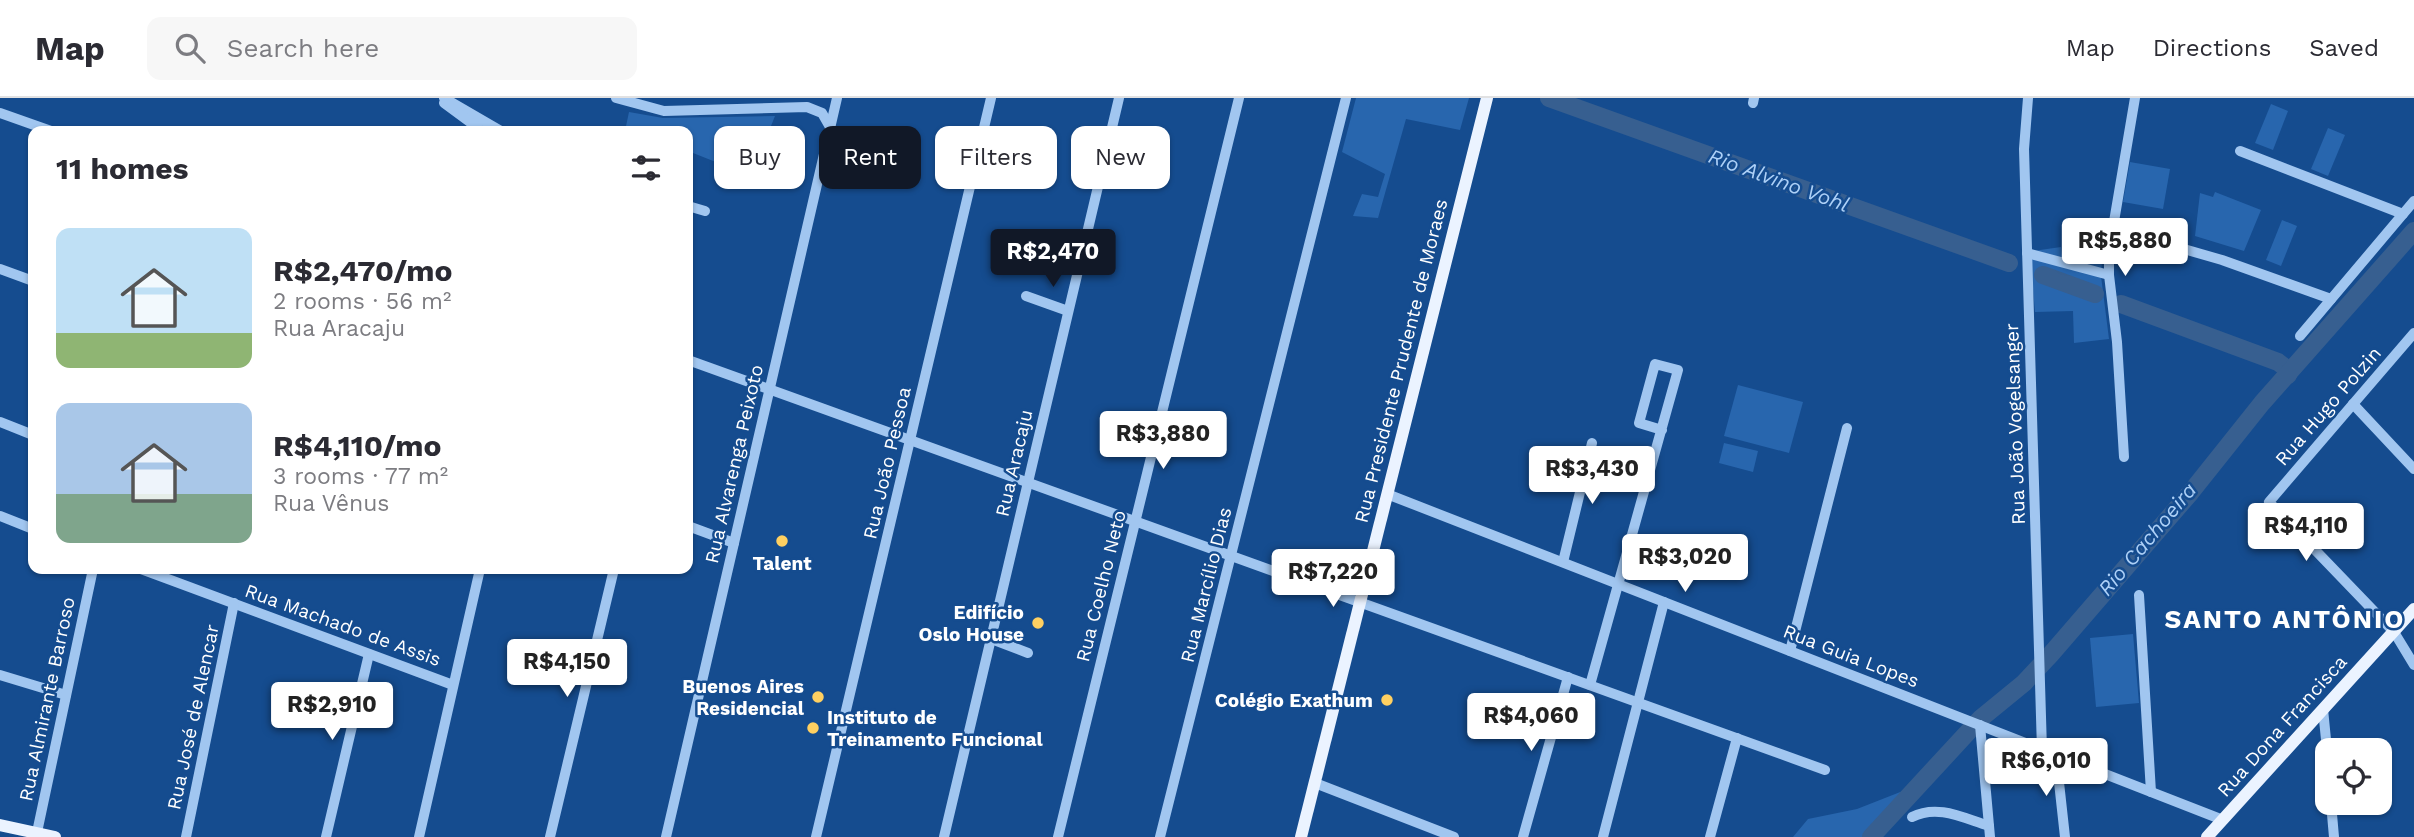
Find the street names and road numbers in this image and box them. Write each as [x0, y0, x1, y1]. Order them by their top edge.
street label: Rua Presidente Prudente de Moraes [1350, 197, 1452, 525]
street label: Rua João Vogelsanger [2000, 323, 2030, 525]
street label: Rua Hugo Polzin [2270, 342, 2386, 470]
street label: Rua Alvarenga Peixoto [700, 362, 768, 566]
street label: Rua João Pessoa [858, 384, 916, 541]
street label: Rua Aracaju [991, 407, 1037, 519]
street label: Rua Marcílio Dias [1176, 505, 1236, 665]
street label: Rua Coelho Neto [1071, 508, 1131, 664]
street label: Rua Machado de Assis [242, 579, 444, 671]
street label: Rua Almirante Barroso [14, 595, 80, 803]
street label: Rua Guia Lopes [1780, 620, 1922, 692]
street label: Rua José de Alencar [162, 622, 224, 812]
street label: Rua Dona Francisca [2212, 650, 2352, 802]

